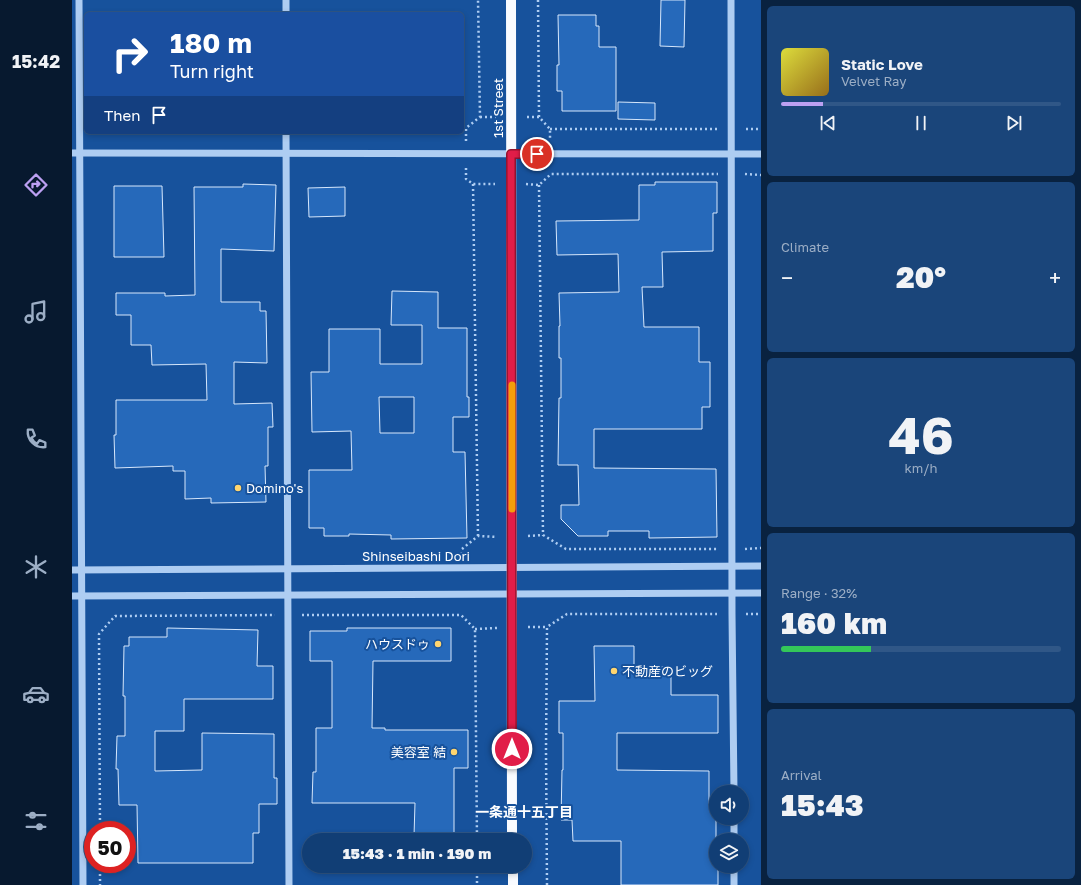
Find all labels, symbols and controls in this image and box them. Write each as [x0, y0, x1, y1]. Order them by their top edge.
text: 180 m [170, 26, 252, 59]
icon: right [104, 28, 156, 80]
text: 15:42 [12, 50, 60, 72]
text: Static Love [841, 55, 923, 73]
text: Turn right [170, 60, 254, 82]
text: Velvet Ray [841, 73, 906, 89]
street label: 1st Street [490, 78, 506, 138]
icon: arrive [148, 104, 170, 126]
text: Then [104, 106, 140, 124]
icon: previous [817, 112, 839, 134]
icon: pause [910, 112, 932, 134]
icon: next [1003, 112, 1025, 134]
pin [520, 137, 554, 171]
icon: arrive [526, 143, 548, 165]
icon: directions [22, 171, 50, 199]
text: Climate [781, 239, 829, 255]
text: 20° [896, 259, 946, 295]
text: − [781, 264, 793, 291]
text: + [1049, 264, 1061, 291]
icon: music [22, 298, 50, 326]
text: 46 [888, 403, 954, 465]
icon: phone [22, 425, 50, 453]
text: km/h [904, 460, 938, 476]
place label: Domino's [246, 480, 303, 496]
marker: Domino's [233, 483, 243, 493]
street label: Shinseibashi Dori [362, 548, 470, 564]
icon: climate [22, 553, 50, 581]
text: Range · 32% [781, 585, 857, 601]
text: 160 km [781, 605, 887, 641]
place label: ハウスドゥ [365, 636, 430, 652]
marker: ハウスドゥ [433, 639, 443, 649]
place label: 不動産のビッグ [622, 663, 713, 679]
marker: 不動産のビッグ [609, 666, 619, 676]
icon: car [22, 680, 50, 708]
position arrow [491, 728, 533, 770]
place label: 美容室 結 [391, 744, 446, 760]
marker: 美容室 結 [449, 747, 459, 757]
text: Arrival [781, 767, 822, 783]
map controls [709, 785, 749, 873]
button: sound [709, 785, 749, 825]
text: 15:43 [781, 787, 864, 823]
district label: 一条通十五丁目 [475, 803, 573, 820]
icon: filters [22, 807, 50, 835]
speed limit sign: 50 [84, 821, 136, 873]
button: layers [709, 833, 749, 873]
text: 15:43 · 1 min · 190 m [343, 844, 491, 862]

